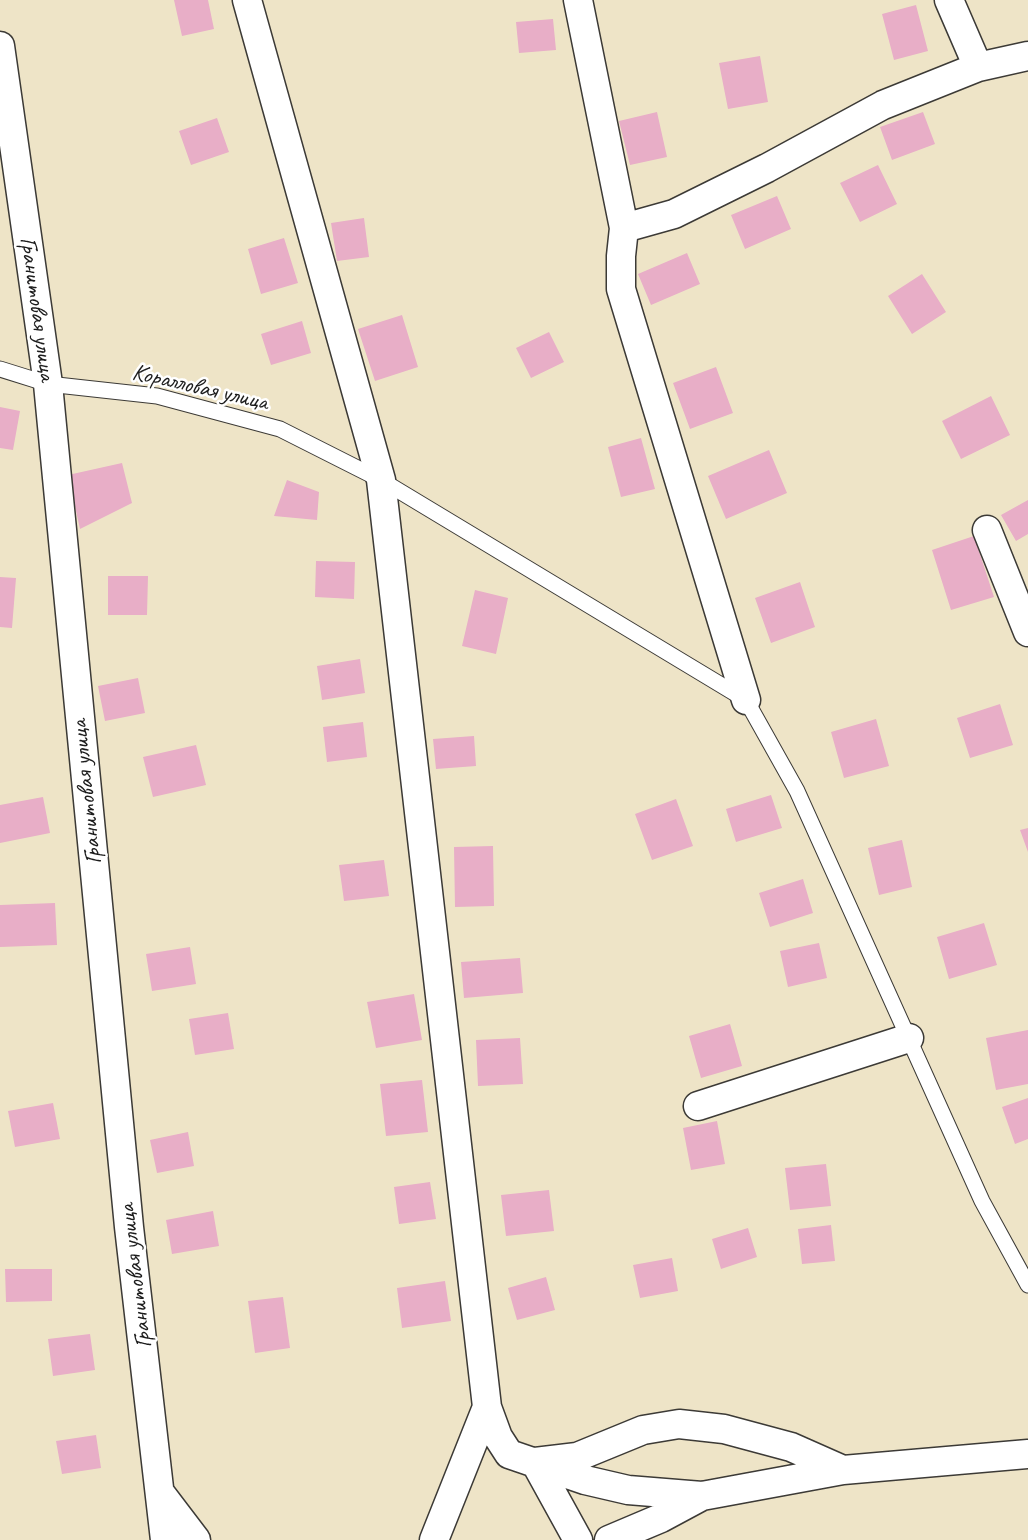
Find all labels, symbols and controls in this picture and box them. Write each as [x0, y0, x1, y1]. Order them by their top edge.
street label: Гранитовая улица [13, 235, 61, 383]
street label: Коралловая улица [129, 358, 271, 418]
street label: Гранитовая улица [65, 718, 109, 866]
street label: Гранитовая улица [113, 1202, 159, 1350]

